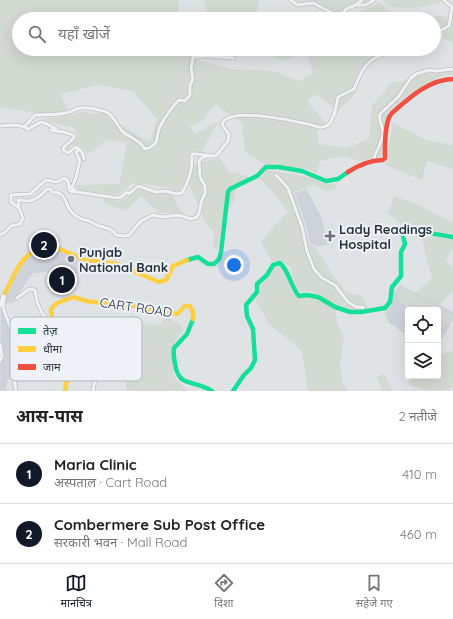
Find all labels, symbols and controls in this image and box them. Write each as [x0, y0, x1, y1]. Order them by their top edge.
search box [12, 12, 441, 56]
icon: search [26, 23, 48, 45]
text: यहाँ खोजें [58, 24, 110, 43]
place label: Lady Readings Hospital [339, 221, 432, 252]
pin: 2 [31, 230, 57, 260]
marker: Lady Readings Hospital [324, 230, 336, 242]
place label: Punjab National Bank [79, 244, 168, 275]
marker: Punjab National Bank [66, 254, 76, 264]
your location [224, 255, 244, 275]
pin: 1 [49, 265, 75, 295]
street label: CART ROAD [99, 294, 173, 320]
map controls [405, 307, 441, 379]
button: locate [405, 307, 441, 343]
legend [10, 317, 142, 381]
text: तेज़ [43, 324, 58, 338]
text: धीमा [43, 342, 62, 356]
button: layers [405, 343, 441, 379]
text: जाम [43, 360, 61, 374]
text: आस-पास [16, 405, 83, 426]
text: 2 नतीजे [399, 408, 437, 424]
text: Maria Clinic [54, 455, 137, 474]
text: 1 [26, 466, 32, 482]
text: 410 m [402, 466, 437, 482]
text: अस्पताल · Cart Road [54, 474, 167, 490]
text: Combermere Sub Post Office [54, 515, 265, 534]
text: 2 [25, 526, 33, 542]
text: 460 m [400, 526, 437, 542]
text: सरकारी भवन · Mall Road [54, 534, 187, 550]
tab: मानचित्र [60, 572, 92, 611]
tab: दिशा [213, 572, 235, 611]
tab: सहेजे गए [356, 572, 393, 611]

